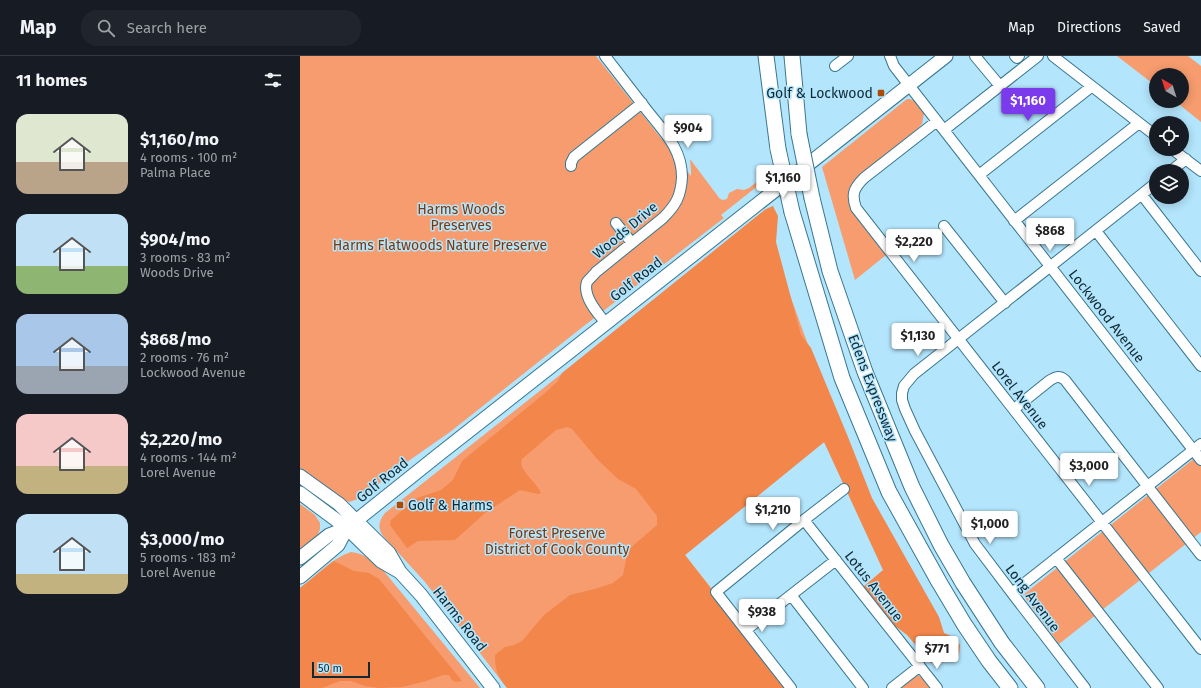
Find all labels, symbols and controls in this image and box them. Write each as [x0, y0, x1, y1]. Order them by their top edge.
search box [81, 10, 361, 46]
text: Map [20, 16, 57, 39]
icon: search [95, 17, 117, 39]
text: Search here [127, 19, 207, 37]
text: Map [1008, 19, 1035, 36]
text: Directions [1057, 19, 1121, 36]
text: Saved [1143, 19, 1181, 36]
north arrow [1149, 68, 1189, 108]
map controls [1149, 68, 1189, 204]
icon: filters [262, 69, 284, 91]
text: 11 homes [16, 70, 87, 91]
place label: Golf & Lockwood [766, 85, 873, 102]
marker: Golf & Lockwood [876, 88, 886, 98]
pin: $1,160 [995, 88, 1061, 122]
text: $1,160 [1010, 93, 1046, 108]
pin: $904 [664, 115, 712, 149]
button: locate [1149, 116, 1189, 156]
text: $904 [673, 120, 703, 135]
text: $1,160/mo [140, 129, 219, 150]
icon: home [48, 130, 96, 178]
text: 4 rooms · 100 m² [140, 150, 237, 165]
button: layers [1149, 164, 1189, 204]
text: Palma Place [140, 165, 211, 180]
pin: $1,160 [750, 165, 816, 199]
text: $1,160 [765, 170, 801, 185]
street label: Woods Drive [590, 198, 661, 262]
park label: Harms Woods Preserves [417, 201, 505, 234]
pin: $868 [1026, 218, 1074, 252]
text: $868 [1035, 223, 1065, 238]
text: $904/mo [140, 229, 210, 250]
pin: $2,220 [881, 229, 947, 263]
icon: home [48, 230, 96, 278]
text: $2,220 [895, 234, 933, 249]
park label: Harms Flatwoods Nature Preserve [333, 237, 547, 254]
text: 3 rooms · 83 m² [140, 250, 230, 265]
street label: Golf Road [607, 254, 666, 305]
text: Woods Drive [140, 265, 214, 280]
street label: Lockwood Avenue [1065, 266, 1148, 366]
pin: $1,130 [885, 323, 951, 357]
text: $1,130 [901, 328, 935, 343]
text: $868/mo [140, 329, 211, 350]
icon: home [48, 330, 96, 378]
street label: Edens Expressway [844, 332, 901, 444]
text: 2 rooms · 76 m² [140, 350, 229, 365]
street label: Lorel Avenue [988, 358, 1051, 433]
text: Lockwood Avenue [140, 365, 245, 380]
text: $2,220/mo [140, 429, 222, 450]
icon: home [48, 430, 96, 478]
text: 4 rooms · 144 m² [140, 450, 237, 465]
pin: $3,000 [1056, 453, 1122, 487]
street label: Golf Road [353, 454, 412, 506]
text: $3,000 [1069, 458, 1109, 473]
text: Lorel Avenue [140, 465, 216, 480]
place label: Golf & Harms [408, 497, 493, 514]
pin: $1,210 [740, 497, 806, 531]
marker: Golf & Harms [395, 500, 405, 510]
text: $1,210 [755, 502, 791, 517]
pin: $1,000 [957, 511, 1023, 545]
text: $1,000 [971, 516, 1009, 531]
park label: Forest Preserve District of Cook County [485, 525, 629, 558]
text: $3,000/mo [140, 529, 224, 550]
icon: home [48, 530, 96, 578]
street label: Lotus Avenue [841, 548, 906, 625]
text: 5 rooms · 183 m² [140, 550, 236, 565]
street label: Long Avenue [1002, 561, 1064, 636]
text: Lorel Avenue [140, 565, 216, 580]
street label: Harms Road [429, 584, 490, 655]
pin: $938 [738, 599, 786, 633]
text: $938 [748, 604, 776, 619]
pin: $771 [913, 636, 961, 670]
text: $771 [925, 641, 949, 656]
scale bar [312, 660, 370, 679]
text: 50 m [318, 662, 342, 675]

